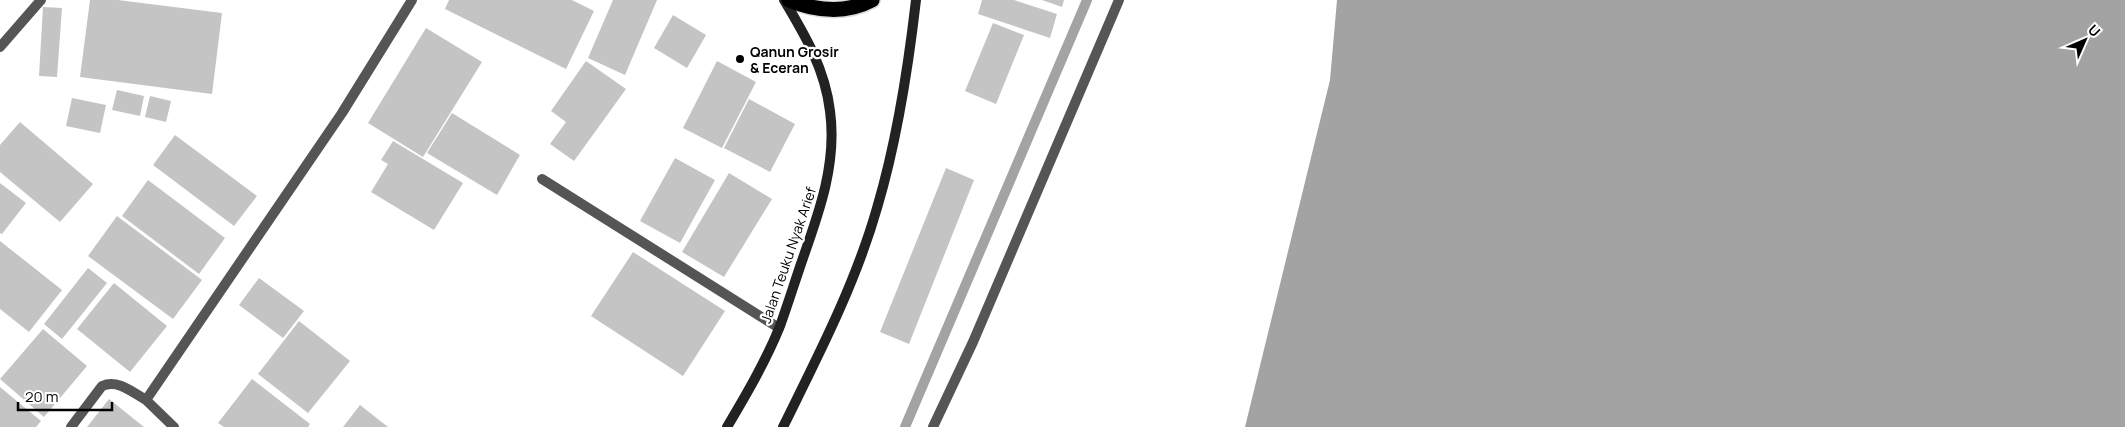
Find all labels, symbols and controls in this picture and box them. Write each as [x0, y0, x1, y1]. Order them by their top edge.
north arrow [2060, 15, 2110, 65]
text: U [2084, 20, 2105, 41]
place label: Qanun Grosir & Eceran [750, 42, 839, 77]
marker: Qanun Grosir & Eceran [734, 53, 746, 65]
street label: Jalan Teuku Nyak Arief [756, 184, 820, 326]
scale bar [18, 380, 111, 412]
text: 20 m [25, 386, 58, 407]

